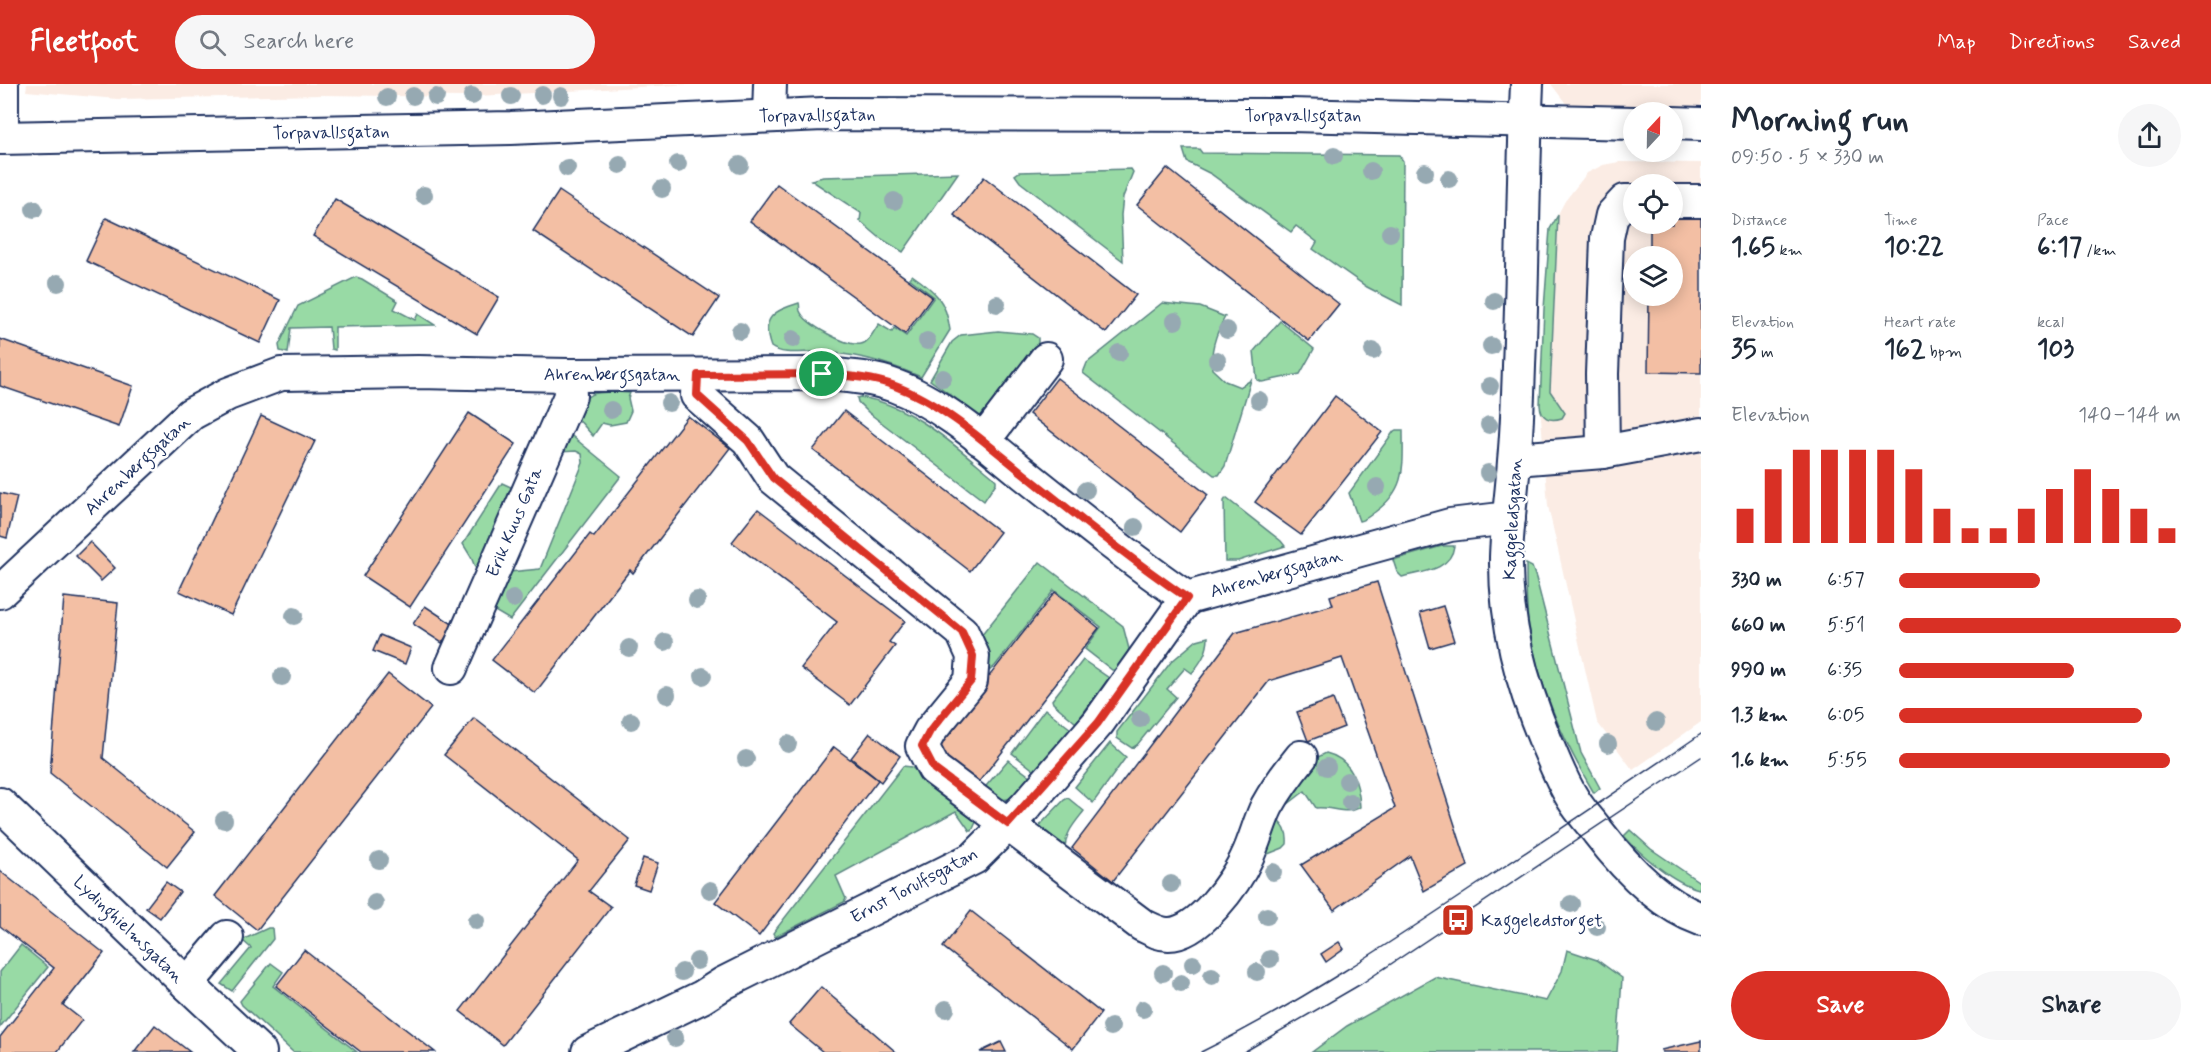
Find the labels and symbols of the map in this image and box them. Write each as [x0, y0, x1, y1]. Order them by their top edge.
north arrow [1623, 102, 1683, 162]
street label: Torpavallsgatan [758, 103, 876, 131]
street label: Torpavallsgatan [1245, 104, 1361, 130]
street label: Torpavallsgatan [272, 120, 390, 148]
pin [796, 348, 847, 399]
street label: Ahrenbergsgatan [544, 363, 680, 389]
street label: Ahrenbergsgatan [80, 410, 197, 522]
street label: Kaggeledsgatan [1498, 457, 1530, 581]
street label: Erik Kuus Gata [481, 464, 549, 581]
street label: Ahrenbergsgatan [1207, 544, 1346, 606]
street label: Ernst Torulfsgatan [847, 842, 983, 930]
street label: Lydinghielmsgatan [66, 871, 189, 990]
bus stop icon: Kaggeledstorget [1440, 902, 1476, 938]
place label: Kaggeledstorget [1481, 909, 1603, 935]

